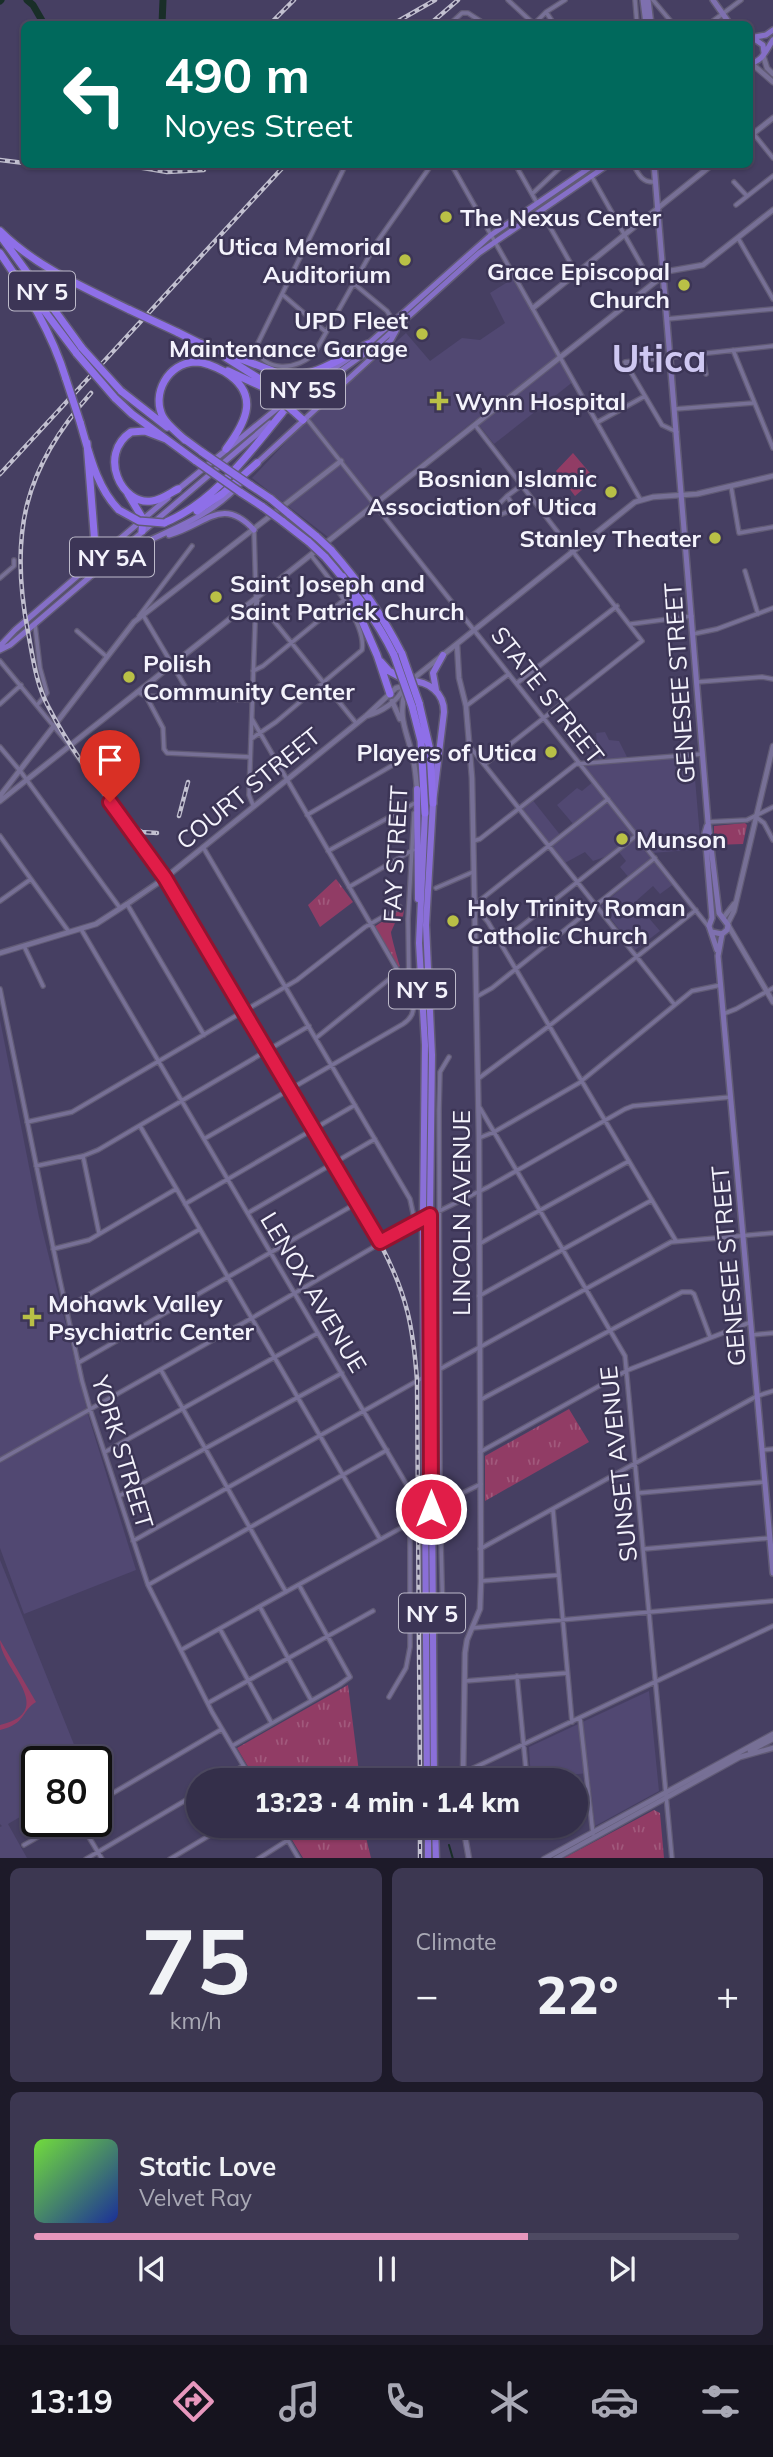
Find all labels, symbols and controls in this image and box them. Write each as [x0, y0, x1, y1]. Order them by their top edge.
text: 490 m [164, 44, 310, 105]
icon: left [49, 49, 140, 140]
text: Noyes Street [164, 105, 353, 145]
place label: The Nexus Center [460, 202, 662, 232]
marker: The Nexus Center [438, 209, 454, 225]
place label: Utica Memorial Auditorium [218, 231, 391, 289]
marker: Utica Memorial Auditorium [397, 252, 413, 268]
place label: Grace Episcopal Church [487, 256, 670, 314]
road number: NY 5 [9, 272, 75, 310]
marker: Grace Episcopal Church [676, 277, 692, 293]
place label: UPD Fleet Maintenance Garage [169, 305, 408, 363]
marker: UPD Fleet Maintenance Garage [414, 326, 430, 342]
district label: Utica [611, 334, 707, 382]
road number: NY 5S [261, 370, 345, 408]
place label: Wynn Hospital [455, 386, 626, 416]
marker: Wynn Hospital [429, 391, 449, 411]
place label: Bosnian Islamic Association of Utica [368, 463, 597, 521]
marker: Bosnian Islamic Association of Utica [603, 484, 619, 500]
place label: Stanley Theater [519, 523, 702, 553]
marker: Stanley Theater [707, 530, 723, 546]
road number: NY 5A [70, 538, 154, 576]
place label: Saint Joseph and Saint Patrick Church [230, 568, 465, 626]
street label: GENESEE STREET [657, 581, 701, 784]
marker: Saint Joseph and Saint Patrick Church [208, 589, 224, 605]
street label: STATE STREET [485, 620, 611, 770]
place label: Polish Community Center [143, 648, 355, 706]
marker: Polish Community Center [121, 669, 137, 685]
street label: COURT STREET [170, 720, 327, 855]
pin [80, 730, 140, 802]
place label: Players of Utica [357, 737, 537, 767]
icon: arrive [91, 741, 129, 779]
marker: Players of Utica [543, 744, 559, 760]
street label: FAY STREET [376, 784, 414, 923]
place label: Munson [636, 824, 726, 854]
marker: Munson [614, 831, 630, 847]
place label: Holy Trinity Roman Catholic Church [467, 892, 686, 950]
marker: Holy Trinity Roman Catholic Church [445, 913, 461, 929]
road number: NY 5 [389, 970, 455, 1008]
street label: LINCOLN AVENUE [446, 1110, 476, 1316]
street label: GENESEE STREET [704, 1164, 752, 1367]
street label: LENOX AVENUE [254, 1206, 374, 1378]
place label: Mohawk Valley Psychiatric Center [48, 1288, 255, 1346]
marker: Mohawk Valley Psychiatric Center [22, 1307, 42, 1327]
street label: SUNSET AVENUE [593, 1365, 643, 1563]
street label: YORK STREET [85, 1371, 161, 1533]
position arrow [394, 1472, 468, 1546]
road number: NY 5 [399, 1594, 465, 1632]
speed limit sign: 80 [21, 1746, 112, 1837]
text: 13:23 · 4 min · 1.4 km [254, 1786, 520, 1819]
text: 75 [141, 1903, 250, 2017]
text: Climate [416, 1927, 497, 1956]
text: 22° [536, 1962, 618, 2027]
text: − [416, 1971, 438, 2019]
text: + [716, 1971, 739, 2019]
text: km/h [170, 2006, 222, 2035]
text: Static Love [139, 2150, 276, 2183]
text: Velvet Ray [139, 2183, 252, 2212]
icon: previous [133, 2250, 171, 2288]
icon: pause [368, 2250, 406, 2288]
icon: next [603, 2250, 641, 2288]
icon: directions [169, 2377, 218, 2426]
icon: music [275, 2377, 324, 2426]
icon: phone [380, 2377, 429, 2426]
icon: climate [485, 2377, 534, 2426]
icon: car [590, 2377, 639, 2426]
icon: filters [696, 2377, 745, 2426]
text: 13:19 [28, 2381, 113, 2421]

